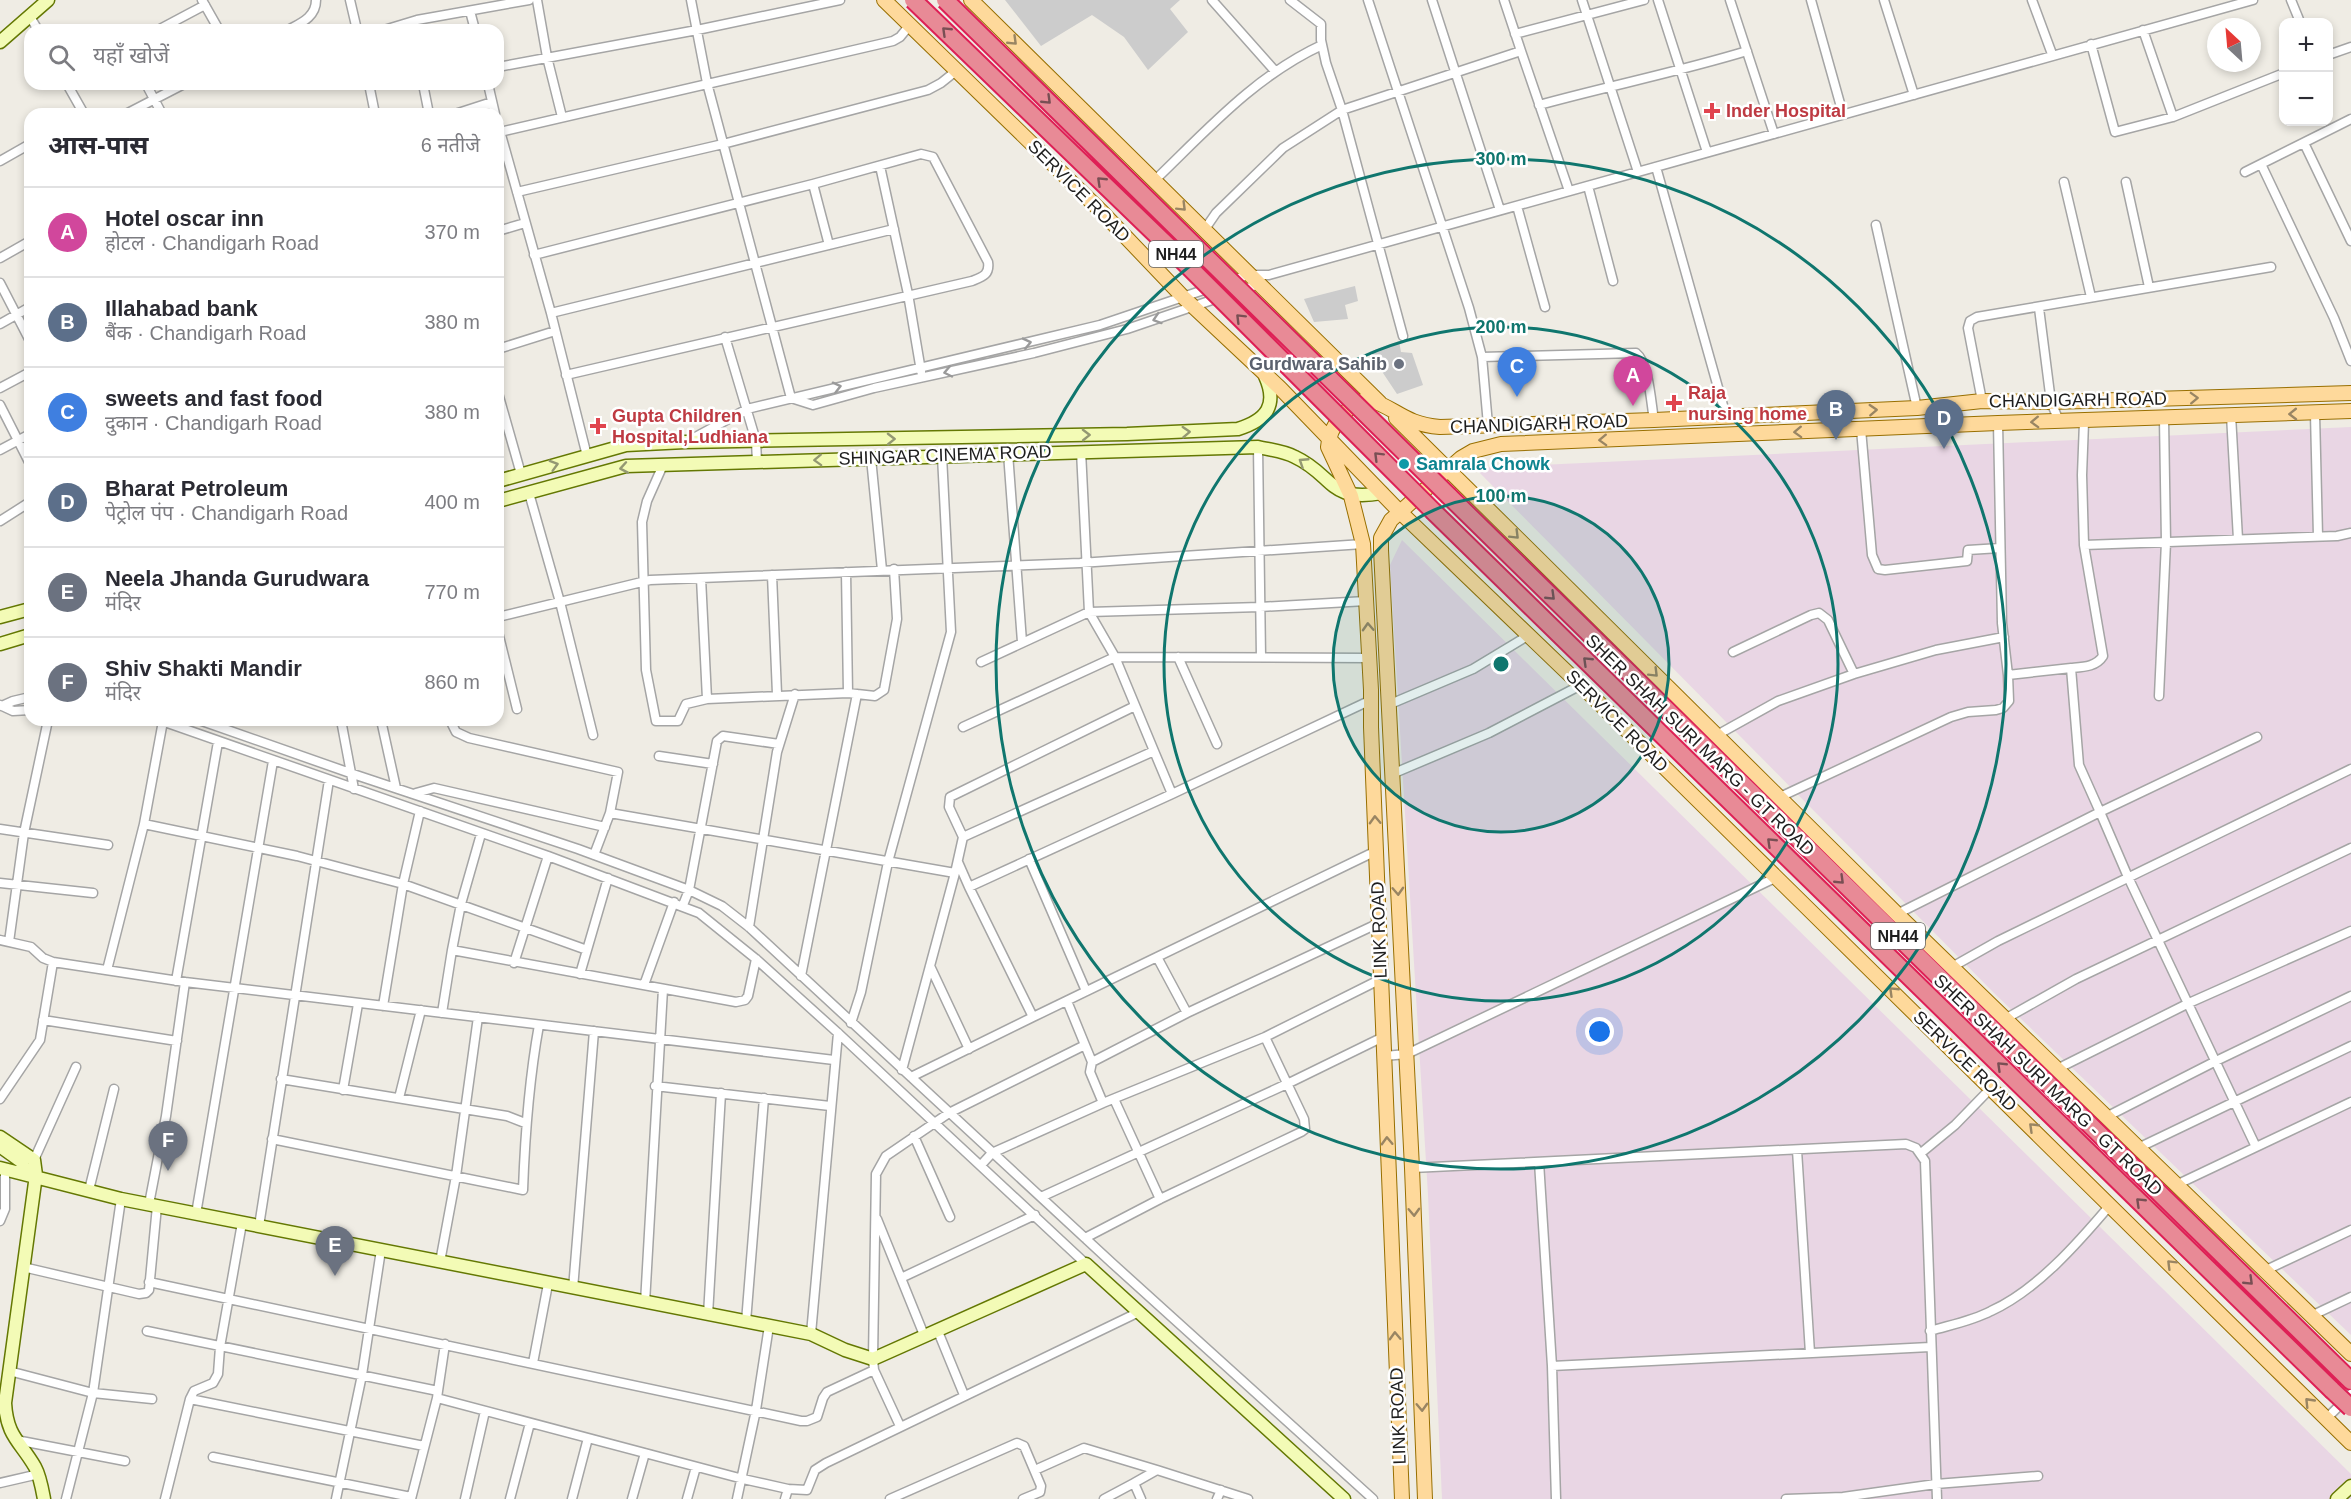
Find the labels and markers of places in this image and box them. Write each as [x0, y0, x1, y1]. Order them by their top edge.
place label: Inder Hospital [1726, 101, 1846, 121]
marker: Inder Hospital [1703, 102, 1721, 120]
pin: C [1498, 348, 1537, 397]
place label: Gurdwara Sahib [1249, 354, 1387, 374]
pin: A [1614, 356, 1652, 406]
marker: Gurdwara Sahib [1392, 357, 1406, 371]
place label: Raja nursing home [1688, 383, 1807, 424]
pin: B [1816, 390, 1856, 440]
marker: Raja nursing home [1665, 394, 1683, 412]
pin: D [1924, 400, 1964, 449]
place label: Gupta Children Hospital,Ludhiana [612, 406, 769, 447]
marker: Gupta Children Hospital,Ludhiana [589, 417, 607, 435]
place label: Samrala Chowk [1416, 454, 1551, 474]
marker: Samrala Chowk [1397, 457, 1411, 471]
centre of rings [1491, 654, 1511, 674]
pin: F [148, 1122, 188, 1171]
pin: E [316, 1226, 354, 1276]

